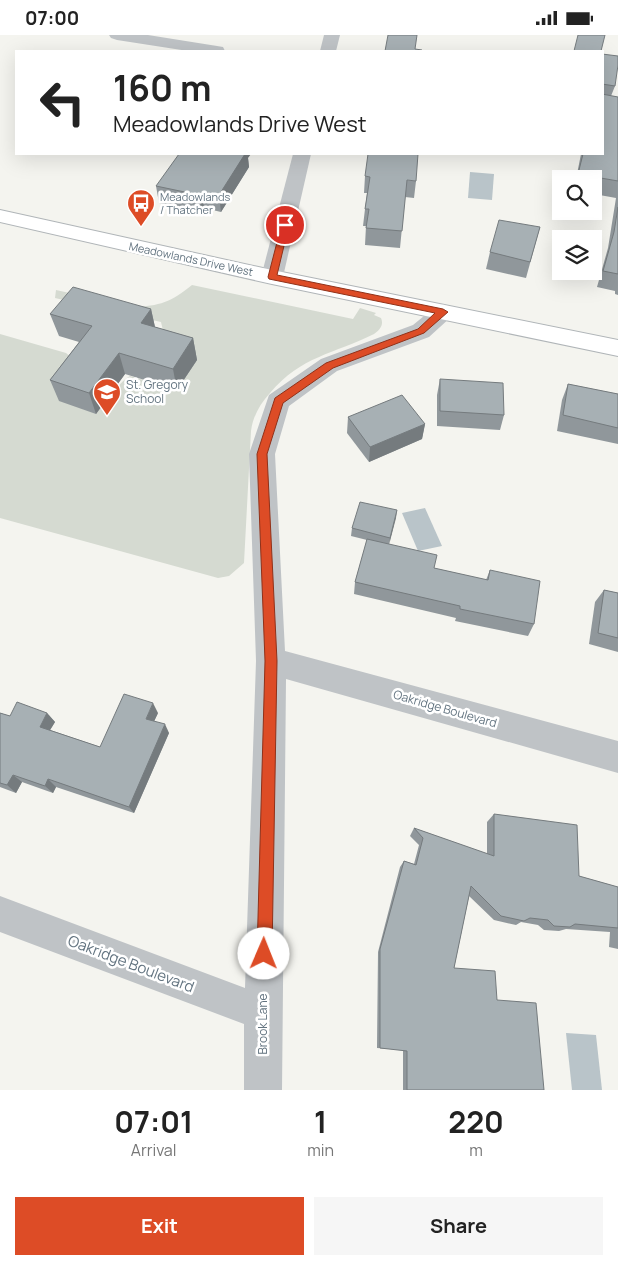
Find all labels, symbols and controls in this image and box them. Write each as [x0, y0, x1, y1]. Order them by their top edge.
text: 07:00 [25, 5, 79, 31]
text: 160 m [113, 64, 212, 112]
icon: left [30, 70, 95, 135]
text: Meadowlands Drive West [113, 109, 367, 139]
map controls [552, 170, 602, 280]
button: search [552, 170, 602, 220]
bus stop icon: Meadowlands / Thatcher [126, 188, 156, 227]
place label: Meadowlands / Thatcher [160, 189, 231, 217]
pin [264, 204, 306, 246]
icon: arrive [271, 211, 299, 239]
button: layers [552, 230, 602, 280]
street label: Meadowlands Drive West [128, 238, 255, 279]
place label: St. Gregory School [126, 376, 189, 407]
school or university icon: St. Gregory School [92, 377, 122, 416]
street label: Oakridge Boulevard [391, 686, 499, 731]
position arrow [237, 927, 289, 979]
street label: Oakridge Boulevard [65, 930, 197, 997]
street label: Brook Lane [254, 993, 271, 1055]
text: 07:01 [114, 1101, 193, 1142]
text: 1 [314, 1101, 327, 1142]
text: 220 [448, 1101, 504, 1142]
text: Arrival [131, 1139, 176, 1161]
text: min [307, 1139, 334, 1161]
text: m [469, 1139, 483, 1161]
button: Exit [15, 1197, 304, 1255]
button: Share [314, 1197, 603, 1255]

